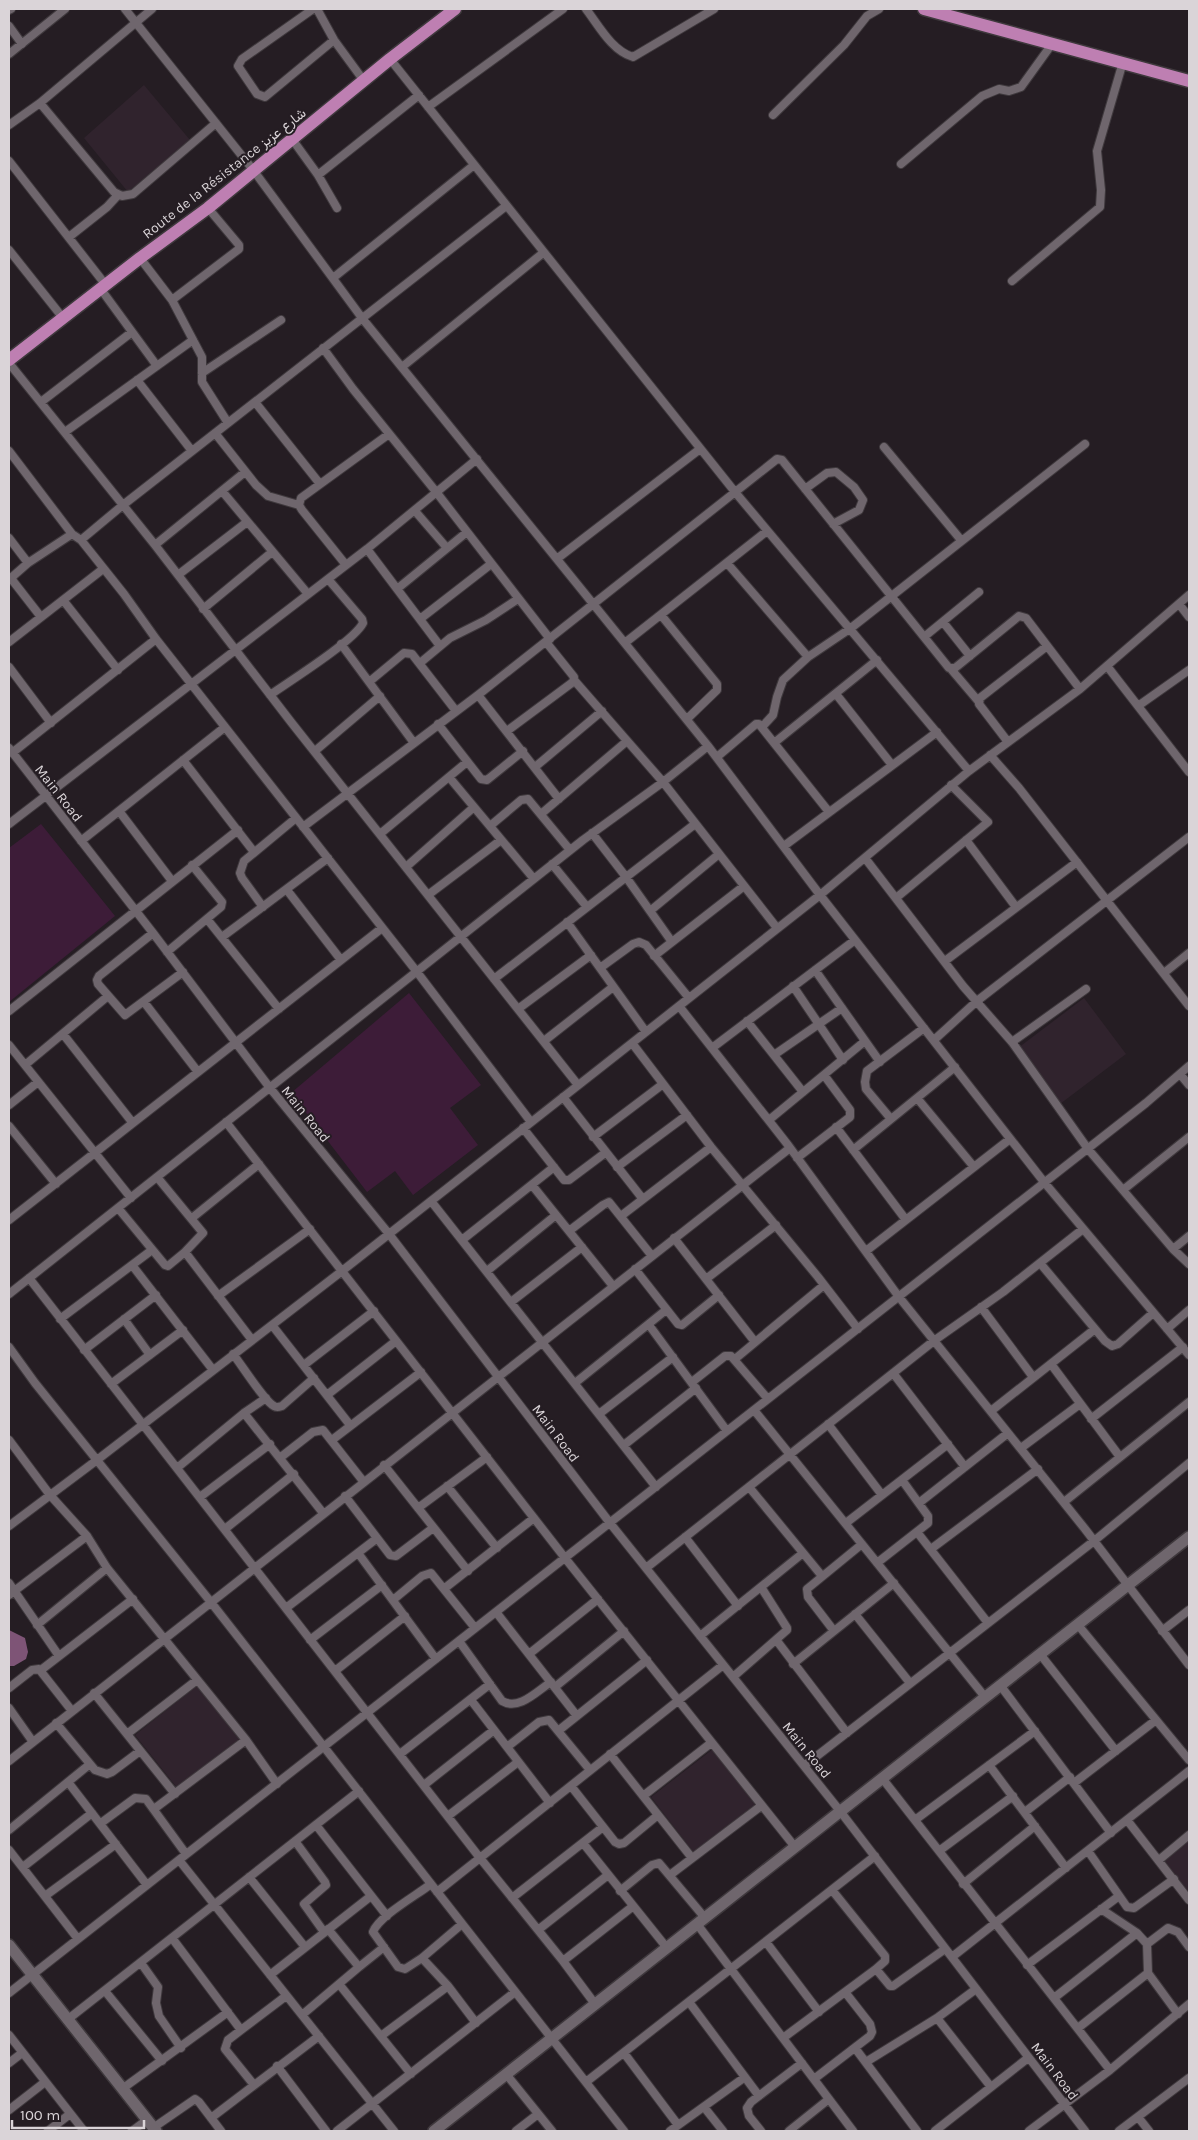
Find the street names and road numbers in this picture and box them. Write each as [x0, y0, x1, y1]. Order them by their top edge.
street label: Route de la Résistance شارع عزيز [139, 104, 311, 244]
street label: Main Road [31, 761, 86, 825]
street label: Main Road [278, 1083, 334, 1146]
street label: Main Road [528, 1401, 583, 1465]
street label: Main Road [779, 1719, 835, 1782]
street label: Main Road [1027, 2039, 1082, 2103]

